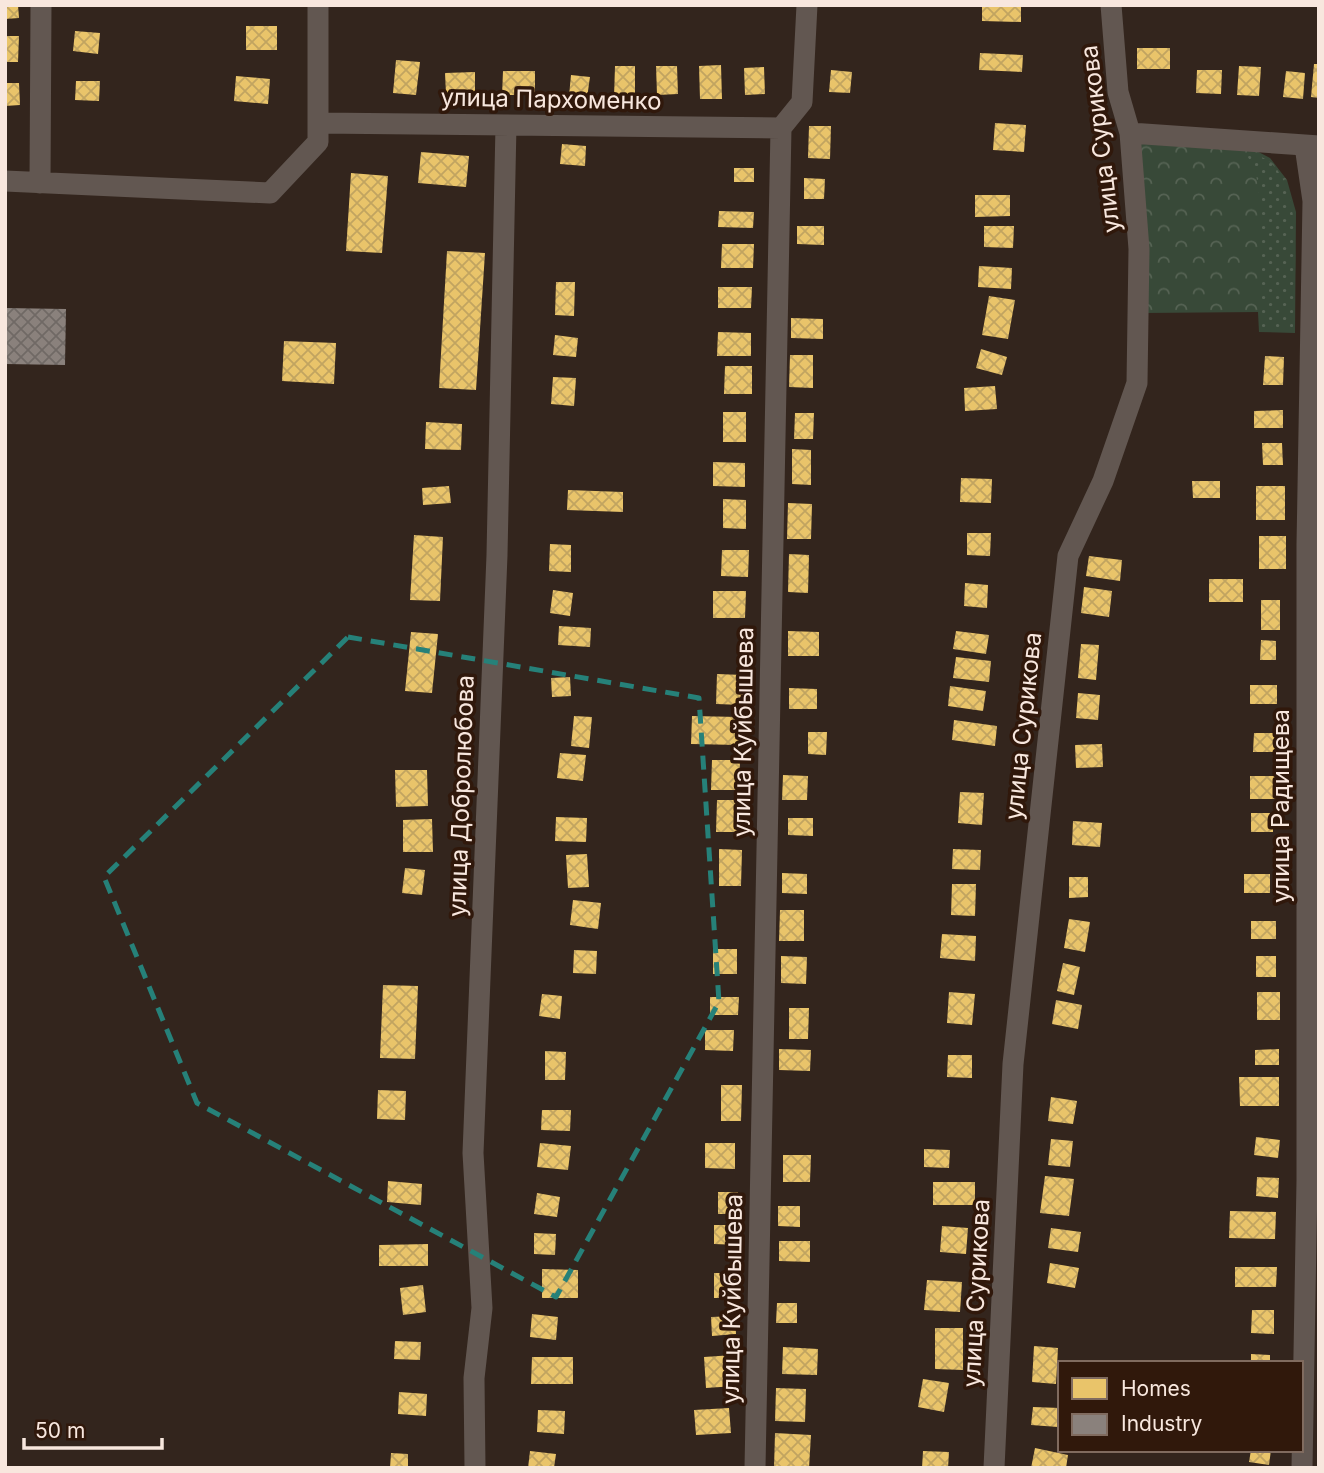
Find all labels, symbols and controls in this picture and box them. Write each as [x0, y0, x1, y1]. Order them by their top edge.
street label: улица Сурикова [1074, 44, 1126, 234]
street label: улица Пархоменко [440, 83, 662, 115]
street label: улица Куйбышева [727, 627, 759, 837]
street label: улица Сурикова [999, 631, 1047, 821]
street label: улица Добролюбова [442, 675, 480, 917]
street label: улица Радищева [1266, 709, 1295, 903]
street label: улица Куйбышева [716, 1194, 748, 1404]
street label: улица Сурикова [957, 1198, 995, 1388]
legend [1058, 1361, 1303, 1452]
text: Homes [1121, 1376, 1191, 1401]
scale bar [24, 1406, 163, 1450]
text: Industry [1121, 1411, 1203, 1436]
text: 50 m [35, 1418, 85, 1443]

